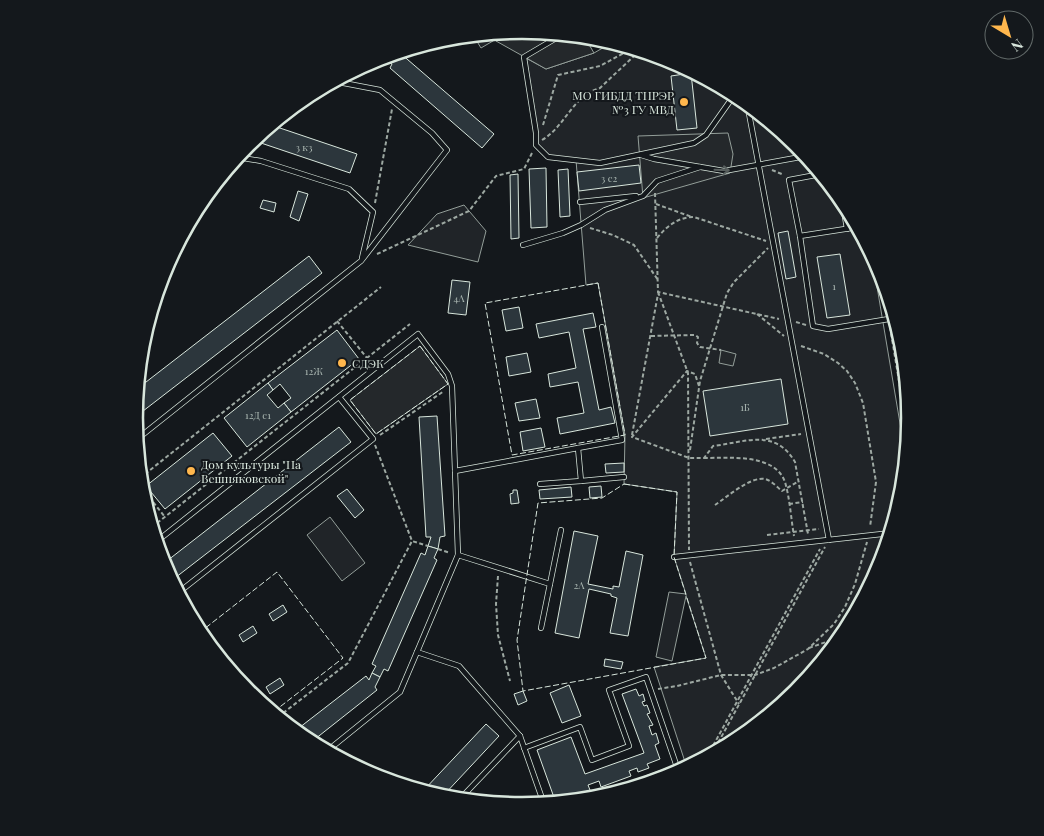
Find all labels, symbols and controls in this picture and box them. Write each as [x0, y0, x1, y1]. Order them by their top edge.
north arrow [984, 10, 1034, 60]
text: N [1007, 35, 1027, 56]
place label: МО ГИБДД ТНРЭР №3 ГУ МВД [572, 87, 674, 117]
marker: МО ГИБДД ТНРЭР №3 ГУ МВД [678, 96, 690, 108]
house number: 3 к3 [295, 140, 313, 154]
one-way arrow [714, 165, 730, 175]
house number: 3 с2 [601, 171, 618, 185]
house number: 1 [832, 279, 836, 293]
house number: 4А [453, 291, 465, 305]
place label: СДЭК [352, 355, 384, 371]
marker: СДЭК [336, 357, 348, 369]
house number: 12Ж [305, 364, 323, 378]
house number: 1Б [740, 400, 750, 414]
house number: 12Д с1 [245, 408, 271, 422]
place label: Дом культуры "На Вешняковской" [201, 456, 301, 486]
marker: Дом культуры "На Вешняковской" [185, 465, 197, 477]
house number: 2А [573, 578, 585, 592]

